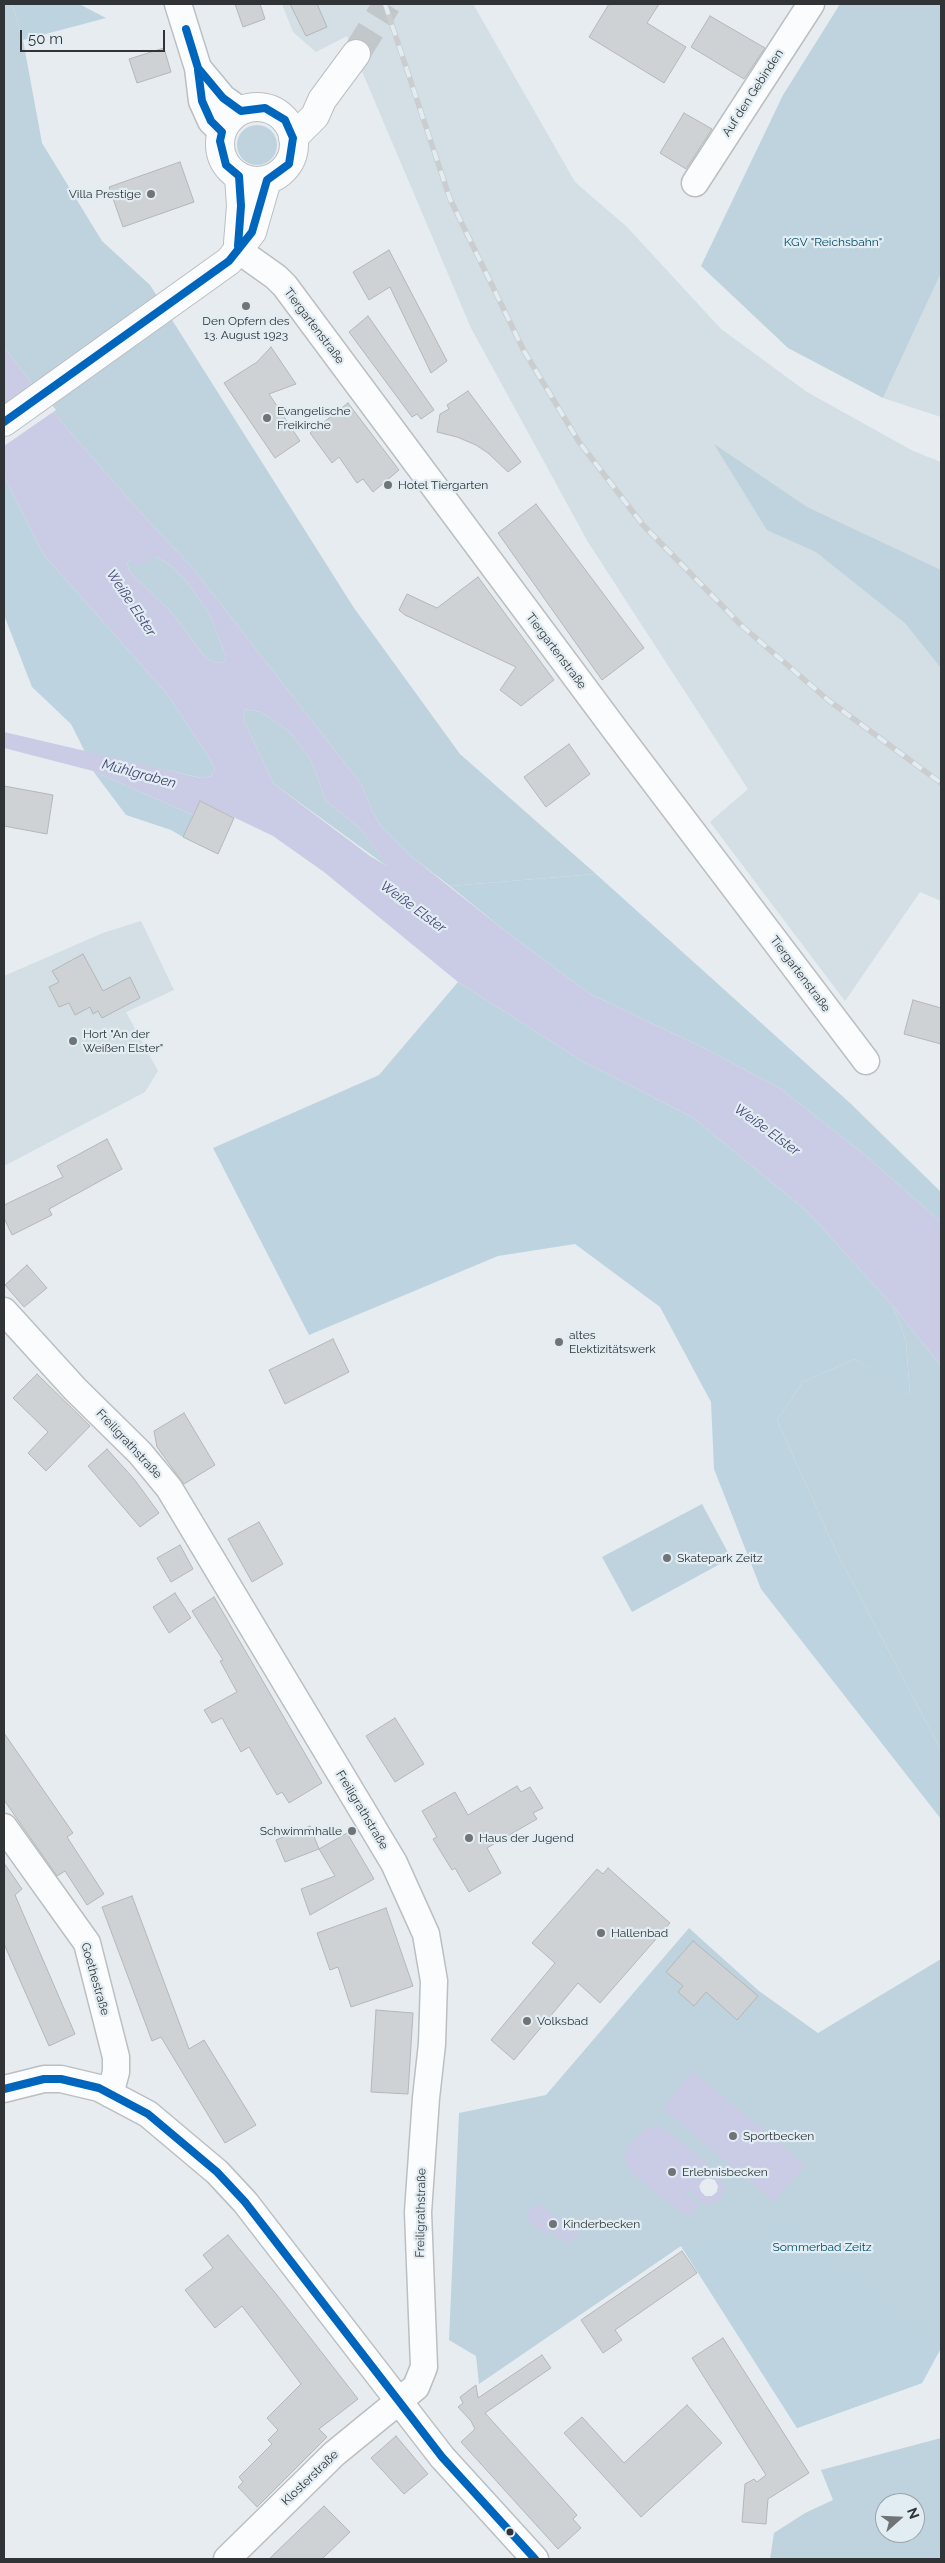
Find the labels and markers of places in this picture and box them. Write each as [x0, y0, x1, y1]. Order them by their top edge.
place label: Villa Prestige [69, 187, 141, 201]
marker: Villa Prestige [145, 188, 157, 200]
marker: Den Opfern des 13. August 1923 [240, 300, 252, 312]
place label: Den Opfern des 13. August 1923 [202, 314, 290, 342]
place label: Evangelische Freikirche [277, 404, 351, 432]
marker: Evangelische Freikirche [261, 412, 273, 424]
place label: Hotel Tiergarten [398, 478, 488, 492]
marker: Hotel Tiergarten [382, 479, 394, 491]
place label: Hort "An der Weißen Elster" [83, 1027, 163, 1055]
marker: Hort "An der Weißen Elster" [67, 1035, 79, 1047]
place label: altes Elektizitätswerk [569, 1328, 655, 1356]
marker: altes Elektizitätswerk [553, 1336, 565, 1348]
place label: Skatepark Zeitz [677, 1551, 763, 1565]
marker: Skatepark Zeitz [661, 1552, 673, 1564]
place label: Schwimmhalle [260, 1824, 342, 1838]
marker: Schwimmhalle [346, 1825, 358, 1837]
place label: Haus der Jugend [479, 1831, 574, 1845]
marker: Haus der Jugend [463, 1832, 475, 1844]
place label: Hallenbad [611, 1926, 668, 1940]
marker: Hallenbad [595, 1927, 607, 1939]
place label: Volksbad [537, 2014, 588, 2028]
marker: Volksbad [521, 2015, 533, 2027]
place label: Sportbecken [743, 2129, 814, 2143]
marker: Sportbecken [727, 2130, 739, 2142]
place label: Erlebnisbecken [682, 2165, 768, 2179]
marker: Erlebnisbecken [666, 2166, 678, 2178]
place label: Kinderbecken [563, 2217, 640, 2231]
marker: Kinderbecken [547, 2218, 559, 2230]
unlabelled marker [505, 2527, 515, 2537]

